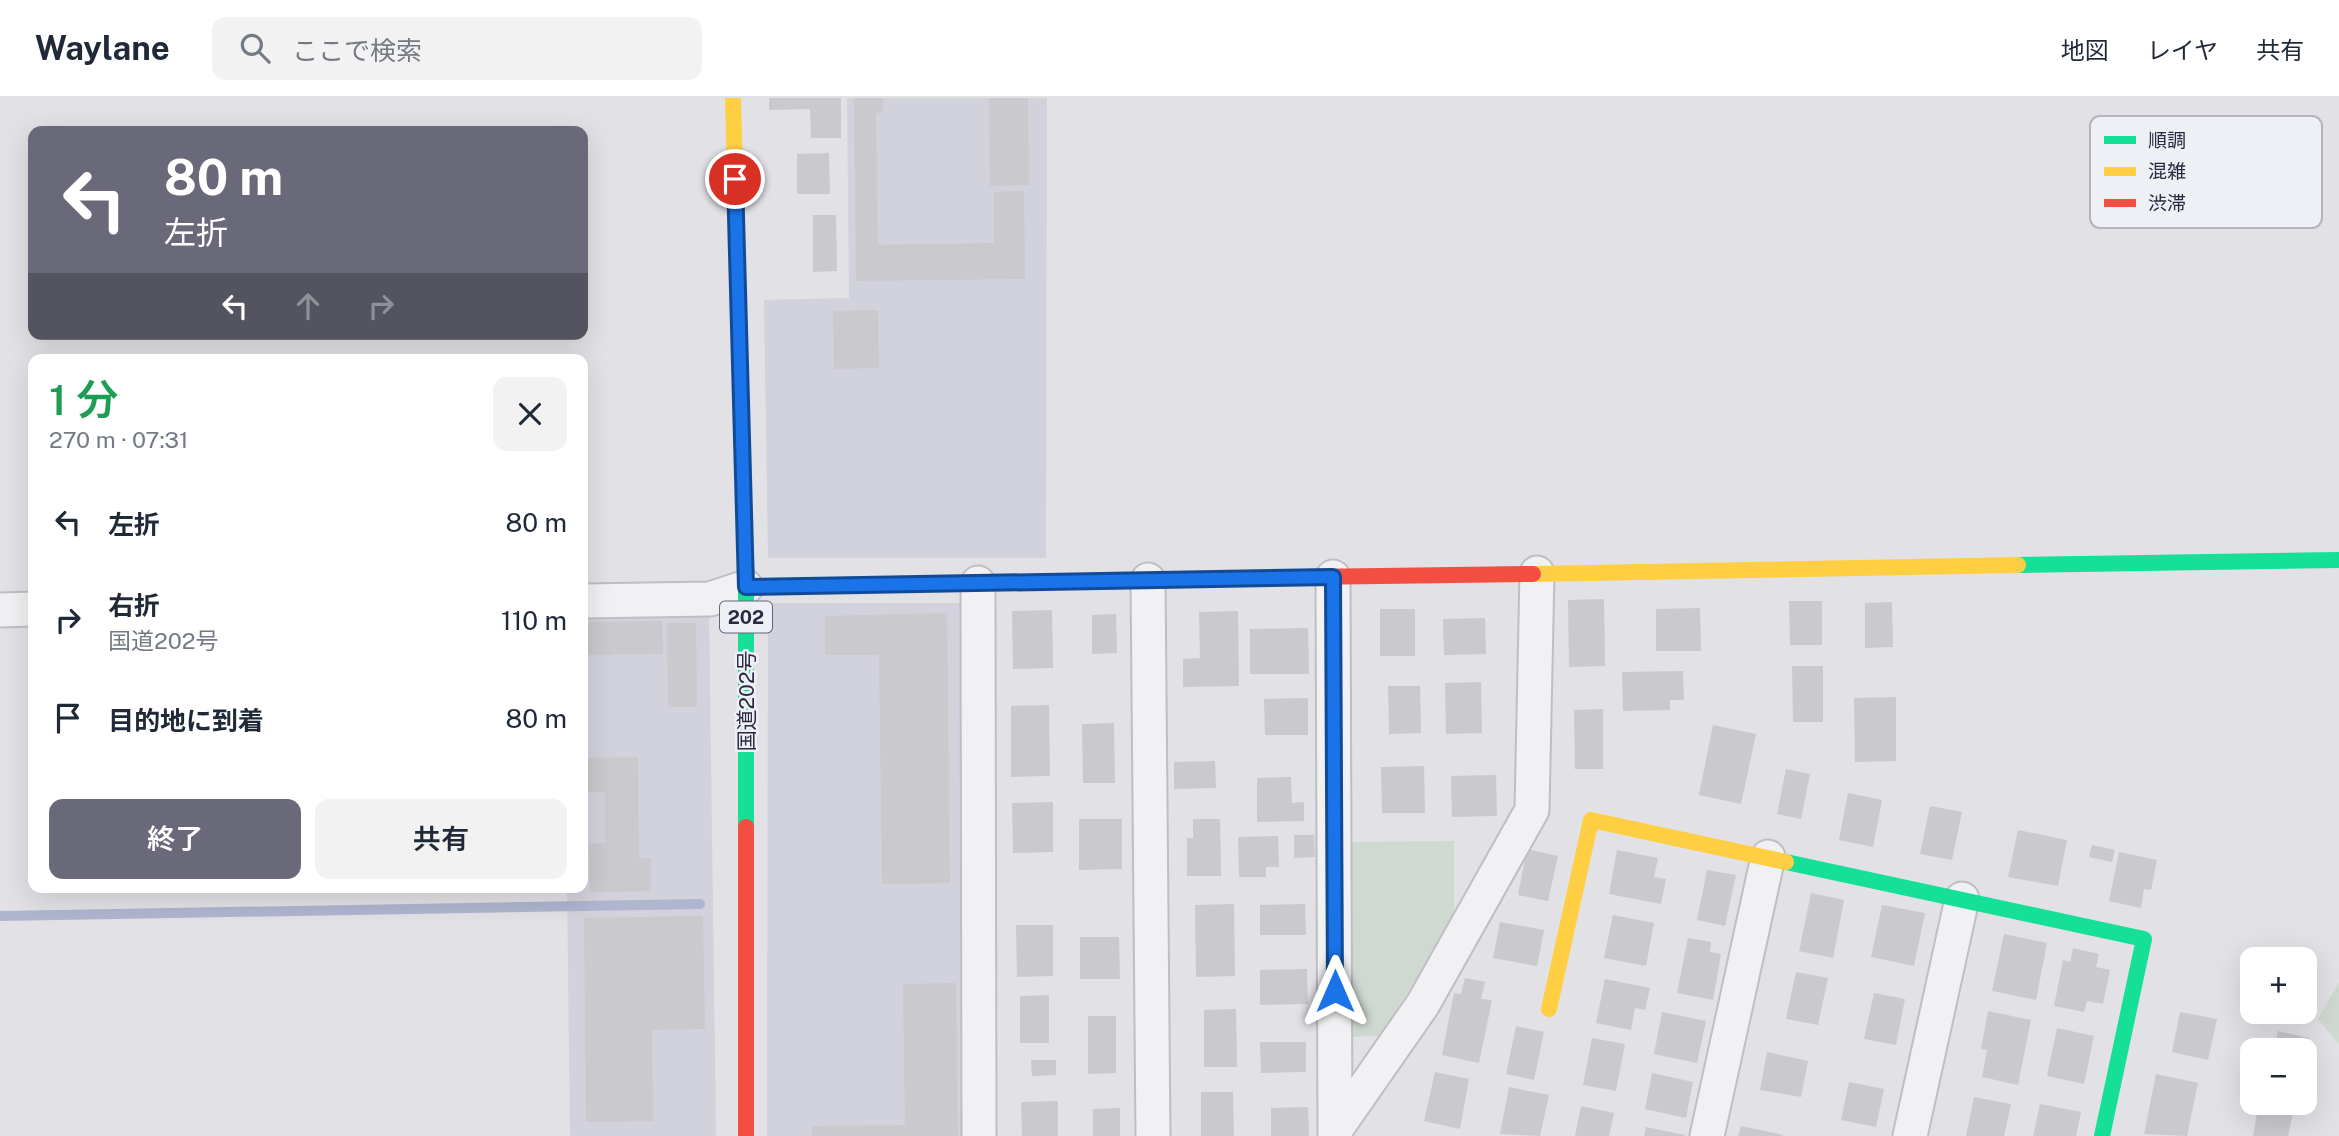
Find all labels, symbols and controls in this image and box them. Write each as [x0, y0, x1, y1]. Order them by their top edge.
search box [212, 17, 702, 80]
text: Waylane [35, 29, 170, 67]
icon: search [236, 29, 274, 67]
text: ここで検索 [292, 35, 422, 66]
text: 地図 [2061, 36, 2109, 64]
text: レイヤ [2147, 36, 2218, 64]
text: 共有 [2256, 36, 2304, 64]
legend [2090, 116, 2322, 228]
text: 順調 [2148, 129, 2186, 151]
text: 80 m [164, 148, 283, 206]
pin [705, 149, 765, 209]
icon: left [49, 154, 140, 245]
icon: arrive [716, 160, 754, 198]
text: 混雑 [2148, 160, 2186, 182]
text: 渋滞 [2148, 192, 2186, 214]
text: 左折 [164, 214, 228, 251]
icon: left [216, 287, 254, 325]
icon: ahead [289, 287, 327, 325]
icon: right [362, 287, 400, 325]
text: 1 分 [49, 375, 118, 424]
button: close [493, 377, 567, 451]
text: 270 m · 07:31 [49, 426, 188, 453]
icon: left [49, 503, 87, 541]
text: 80 m [506, 507, 567, 538]
text: 左折 [108, 509, 160, 540]
text: 右折 [108, 590, 160, 621]
icon: right [49, 601, 87, 639]
road number: 202 [720, 602, 772, 632]
text: 110 m [501, 605, 567, 636]
text: 国道202号 [108, 627, 219, 654]
street label: 国道202号 [734, 651, 759, 751]
icon: arrive [49, 699, 87, 737]
text: 80 m [506, 703, 567, 734]
text: 目的地に到着 [108, 705, 264, 736]
button: 終了 [49, 799, 301, 879]
button: 共有 [315, 799, 567, 879]
map controls [2240, 947, 2317, 1115]
button: + [2240, 947, 2317, 1024]
position arrow [1298, 954, 1372, 1028]
button: − [2240, 1038, 2317, 1115]

